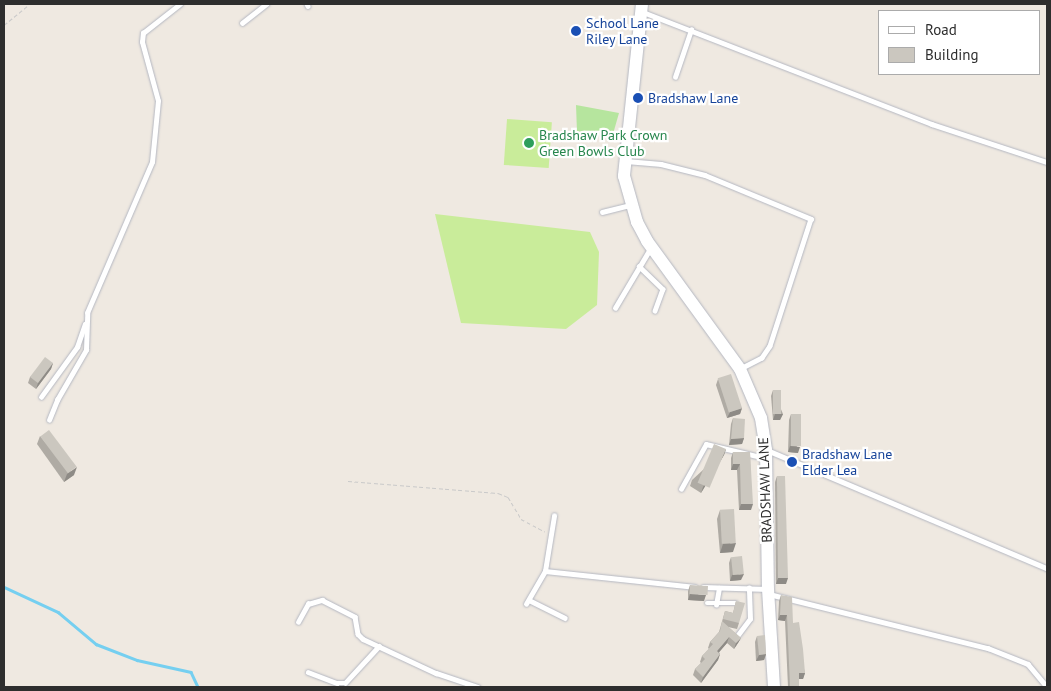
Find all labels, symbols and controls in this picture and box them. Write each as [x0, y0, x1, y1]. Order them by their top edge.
legend [878, 10, 1041, 75]
place label: School Lane Riley Lane [586, 15, 659, 48]
text: Road [925, 20, 957, 39]
marker: School Lane Riley Lane [570, 25, 582, 37]
text: Building [925, 45, 979, 64]
place label: Bradshaw Lane [648, 90, 739, 106]
marker: Bradshaw Lane [632, 92, 644, 104]
place label: Bradshaw Park Crown Green Bowls Club [539, 127, 668, 160]
marker: Bradshaw Park Crown Green Bowls Club [523, 137, 535, 149]
street label: BRADSHAW LANE [755, 437, 775, 543]
place label: Bradshaw Lane Elder Lea [802, 446, 893, 478]
marker: Bradshaw Lane Elder Lea [786, 456, 798, 468]

